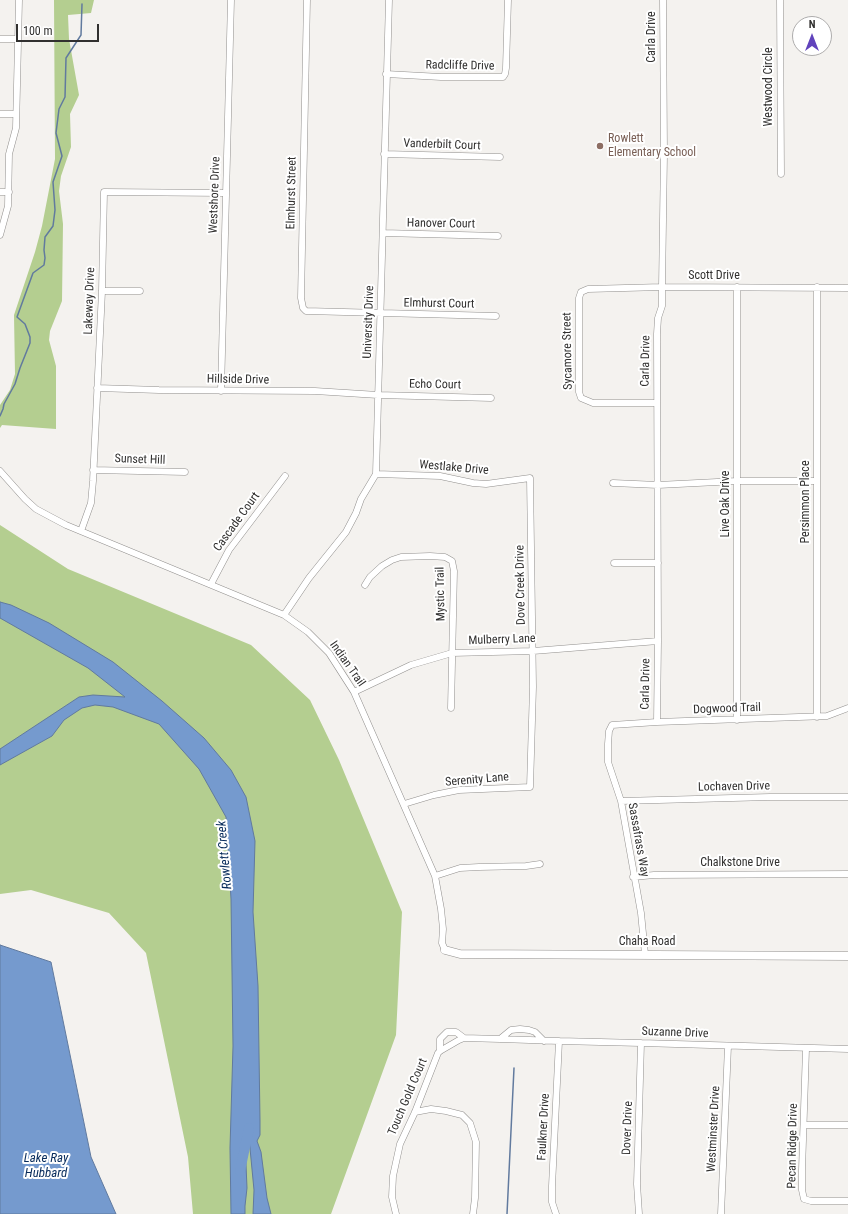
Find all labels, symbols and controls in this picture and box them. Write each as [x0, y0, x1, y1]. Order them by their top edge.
street label: Carla Drive [645, 11, 659, 63]
scale bar [18, 16, 101, 42]
north arrow [792, 16, 832, 56]
text: N [809, 18, 815, 31]
text: 100 m [23, 24, 53, 38]
street label: Westwood Circle [762, 47, 776, 127]
street label: Radcliffe Drive [425, 58, 495, 74]
place label: Rowlett Elementary School [608, 132, 696, 160]
street label: Vanderbilt Court [403, 136, 481, 154]
marker: Rowlett Elementary School [595, 141, 605, 151]
street label: Westshore Drive [206, 156, 224, 234]
street label: Elmhurst Street [284, 156, 300, 230]
street label: Hanover Court [407, 216, 475, 232]
street label: Lakeway Drive [82, 267, 98, 335]
street label: Scott Drive [688, 269, 740, 283]
street label: University Drive [361, 285, 377, 359]
street label: Elmhurst Court [403, 296, 475, 312]
street label: Sycamore Street [560, 312, 576, 390]
street label: Carla Drive [638, 335, 654, 387]
street label: Hillside Drive [207, 372, 269, 388]
street label: Echo Court [409, 377, 461, 393]
street label: Sunset Hill [114, 452, 166, 468]
street label: Westlake Drive [419, 458, 489, 478]
street label: Persimmon Place [799, 460, 813, 544]
street label: Live Oak Drive [719, 471, 733, 537]
street label: Cascade Court [211, 490, 263, 554]
street label: Dove Creek Drive [513, 545, 529, 625]
street label: Mystic Trail [433, 567, 449, 621]
street label: Mulberry Lane [468, 632, 536, 648]
street label: Indian Trail [326, 638, 368, 690]
street label: Carla Drive [638, 658, 654, 710]
street label: Dogwood Trail [693, 701, 761, 717]
street label: Serenity Lane [445, 770, 509, 790]
street label: Lochaven Drive [698, 779, 770, 795]
street label: Sassafrass Way [624, 802, 652, 878]
water label: Rowlett Creek [214, 820, 236, 890]
street label: Chalkstone Drive [700, 856, 780, 870]
street label: Chaha Road [619, 935, 675, 949]
street label: Suzanne Drive [641, 1025, 709, 1041]
street label: Touch Gold Court [385, 1056, 431, 1138]
street label: Westminster Drive [705, 1086, 723, 1172]
street label: Faulkner Drive [535, 1093, 553, 1161]
street label: Dover Drive [620, 1101, 636, 1155]
street label: Pecan Ridge Drive [785, 1103, 801, 1189]
water label: Lake Ray Hubbard [24, 1151, 68, 1182]

